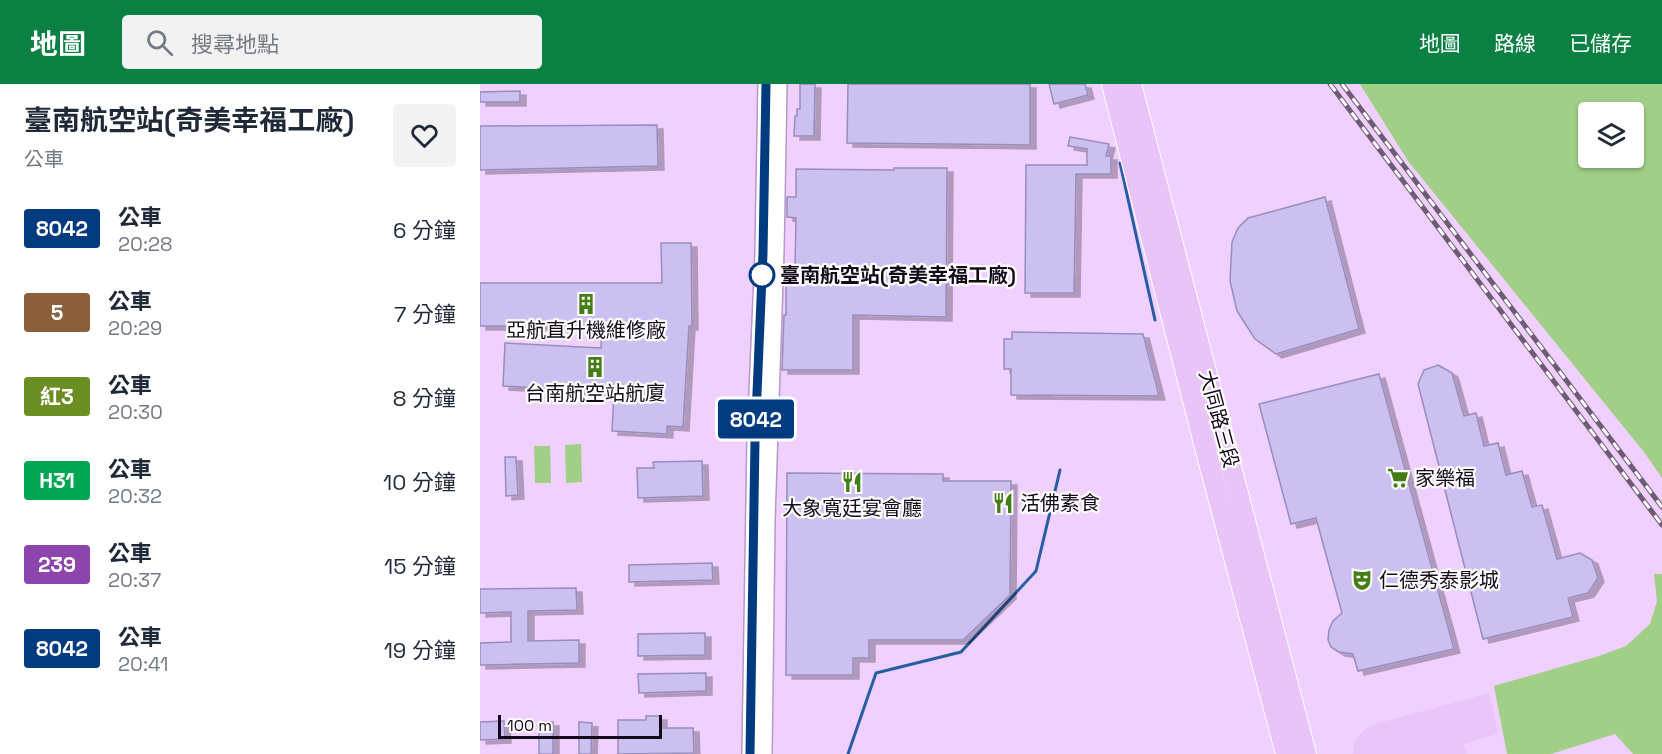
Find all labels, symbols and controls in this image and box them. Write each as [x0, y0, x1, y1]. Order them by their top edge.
search box [122, 15, 542, 69]
text: 地圖 [30, 26, 86, 62]
icon: search [143, 26, 176, 59]
text: 搜尋地點 [191, 30, 279, 58]
text: 地圖 [1419, 30, 1461, 57]
text: 路線 [1494, 30, 1536, 57]
text: 已儲存 [1569, 30, 1632, 57]
text: 臺南航空站(奇美幸福工廠) [24, 102, 354, 138]
map controls [1578, 102, 1644, 168]
button: layers [1578, 102, 1644, 168]
button: heart [393, 104, 456, 167]
text: 公車 [24, 146, 64, 172]
text: 公車 [118, 203, 162, 231]
text: 8042 [36, 215, 88, 242]
text: 6 分鐘 [393, 216, 456, 244]
text: 20:28 [118, 231, 173, 257]
marker: 臺南航空站(奇美幸福工廠) [749, 262, 775, 288]
place label: 臺南航空站(奇美幸福工廠) [780, 262, 1016, 288]
text: 公車 [108, 287, 152, 315]
building icon: 亞航直升機維修廠 [574, 292, 598, 316]
text: 5 [51, 299, 63, 326]
text: 7 分鐘 [394, 300, 456, 328]
text: 20:29 [108, 315, 162, 341]
place label: 亞航直升機維修廠 [506, 317, 666, 343]
building icon: 台南航空站航廈 [583, 355, 607, 379]
street label: 大同路三段 [1194, 367, 1244, 471]
text: 公車 [108, 371, 152, 399]
place label: 台南航空站航廈 [525, 380, 665, 406]
text: 紅3 [40, 383, 74, 410]
text: 8 分鐘 [393, 384, 456, 412]
text: 20:30 [108, 399, 163, 425]
line badge: 8042 [714, 400, 798, 438]
text: 8042 [730, 406, 782, 433]
text: 公車 [108, 455, 152, 483]
place label: 家樂福 [1415, 465, 1475, 491]
supermarket icon: 家樂福 [1386, 466, 1410, 490]
text: H31 [39, 467, 75, 494]
text: 10 分鐘 [383, 468, 456, 496]
restaurant icon: 大象寬廷宴會廳 [840, 470, 864, 494]
text: 20:32 [108, 483, 162, 509]
place label: 活佛素食 [1020, 490, 1100, 516]
restaurant icon: 活佛素食 [991, 491, 1015, 515]
place label: 大象寬廷宴會廳 [782, 495, 922, 521]
text: 公車 [108, 539, 152, 567]
text: 239 [38, 551, 76, 578]
text: 15 分鐘 [384, 552, 456, 580]
text: 20:37 [108, 567, 161, 593]
place label: 仁德秀泰影城 [1379, 567, 1499, 593]
theatre icon: 仁德秀泰影城 [1350, 568, 1374, 592]
text: 公車 [118, 623, 162, 651]
text: 8042 [36, 635, 88, 662]
text: 19 分鐘 [384, 636, 456, 664]
text: 20:41 [118, 651, 168, 677]
scale bar [498, 712, 662, 740]
text: 100 m [507, 715, 552, 736]

